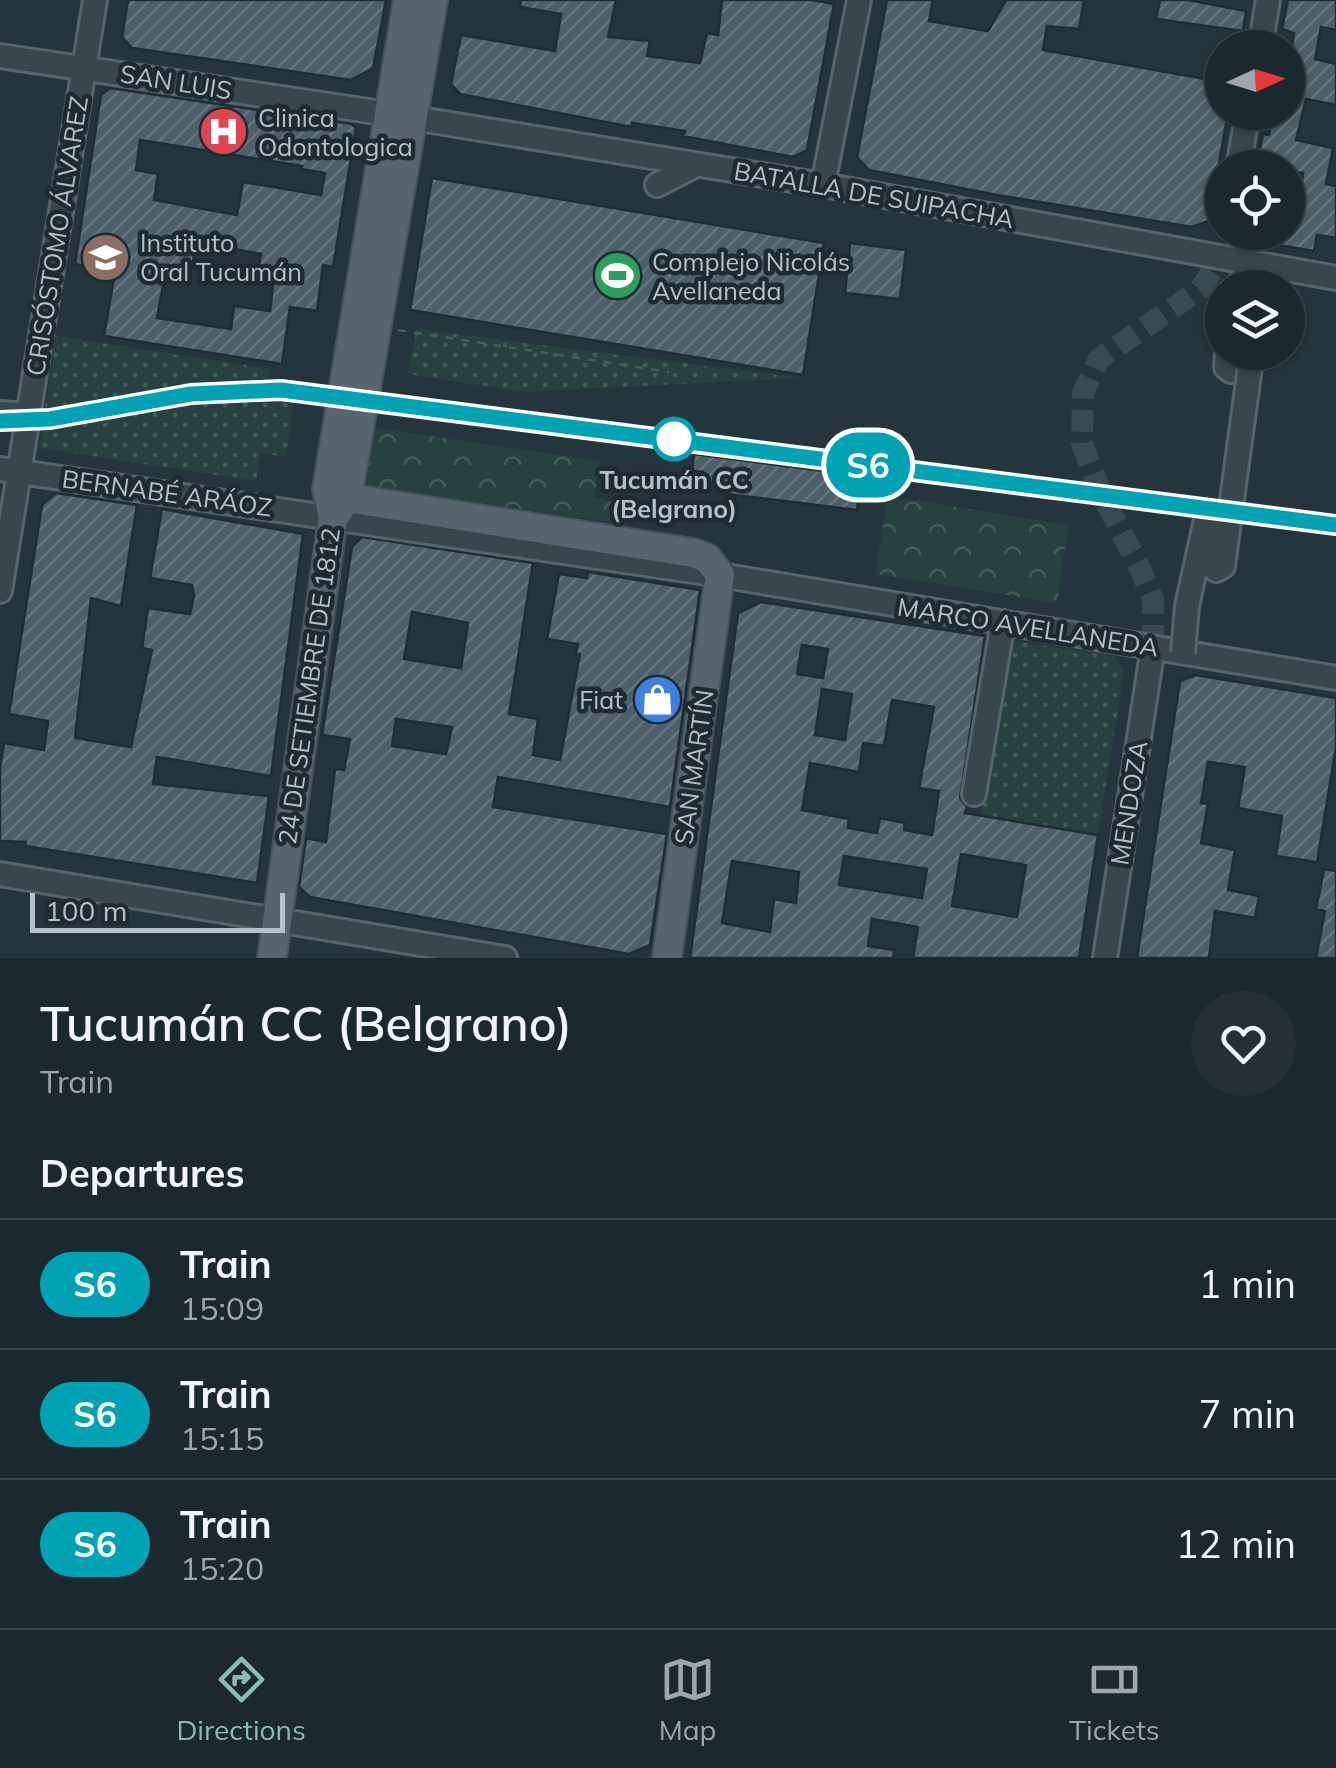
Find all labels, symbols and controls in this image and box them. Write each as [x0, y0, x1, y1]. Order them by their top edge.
north arrow [1205, 30, 1305, 130]
map controls [1205, 30, 1305, 370]
street label: SAN LUIS [118, 57, 234, 106]
street label: CRISÓSTOMO ÁLVAREZ [19, 94, 94, 378]
place label: Clinica Odontologica [258, 102, 413, 162]
hospital icon: Clinica Odontologica [197, 106, 249, 158]
button: locate [1205, 150, 1305, 250]
street label: BATALLA DE SUIPACHA [732, 155, 1017, 234]
place label: Instituto Oral Tucumán [140, 227, 302, 287]
school or university icon: Instituto Oral Tucumán [79, 231, 131, 283]
place label: Complejo Nicolás Avellaneda [652, 246, 850, 306]
sports icon: Complejo Nicolás Avellaneda [591, 250, 643, 302]
button: layers [1205, 270, 1305, 370]
marker: Tucumán CC (Belgrano) [653, 418, 695, 460]
line badge: S6 [823, 432, 913, 498]
text: S6 [846, 443, 890, 487]
street label: BERNABÉ ARÁOZ [60, 462, 274, 523]
place label: Tucumán CC (Belgrano) [599, 464, 749, 524]
street label: 24 DE SETIEMBRE DE 1812 [271, 526, 346, 846]
street label: MARCO AVELLANEDA [895, 591, 1161, 662]
shop icon: Fiat [632, 674, 684, 726]
place label: Fiat [579, 684, 623, 715]
street label: SAN MARTÍN [667, 688, 720, 846]
street label: MENDOZA [1103, 739, 1154, 867]
scale bar [30, 888, 285, 933]
text: 100 m [45, 893, 127, 928]
button: heart [1191, 991, 1296, 1096]
text: Tucumán CC (Belgrano) [40, 993, 572, 1053]
text: Train [40, 1061, 114, 1101]
text: Departures [40, 1149, 244, 1197]
text: Train [180, 1240, 272, 1288]
text: 1 min [1199, 1260, 1296, 1308]
text: S6 [73, 1262, 117, 1306]
text: 15:09 [180, 1288, 264, 1328]
text: Train [180, 1370, 272, 1418]
text: 7 min [1199, 1390, 1296, 1438]
text: S6 [73, 1392, 117, 1436]
text: 15:15 [180, 1418, 264, 1458]
text: Train [180, 1500, 272, 1548]
text: 12 min [1176, 1520, 1296, 1568]
text: S6 [73, 1522, 117, 1566]
text: 15:20 [180, 1548, 264, 1588]
tab: Directions [176, 1652, 306, 1747]
tab: Map [659, 1652, 716, 1747]
tab: Tickets [1069, 1652, 1160, 1747]

